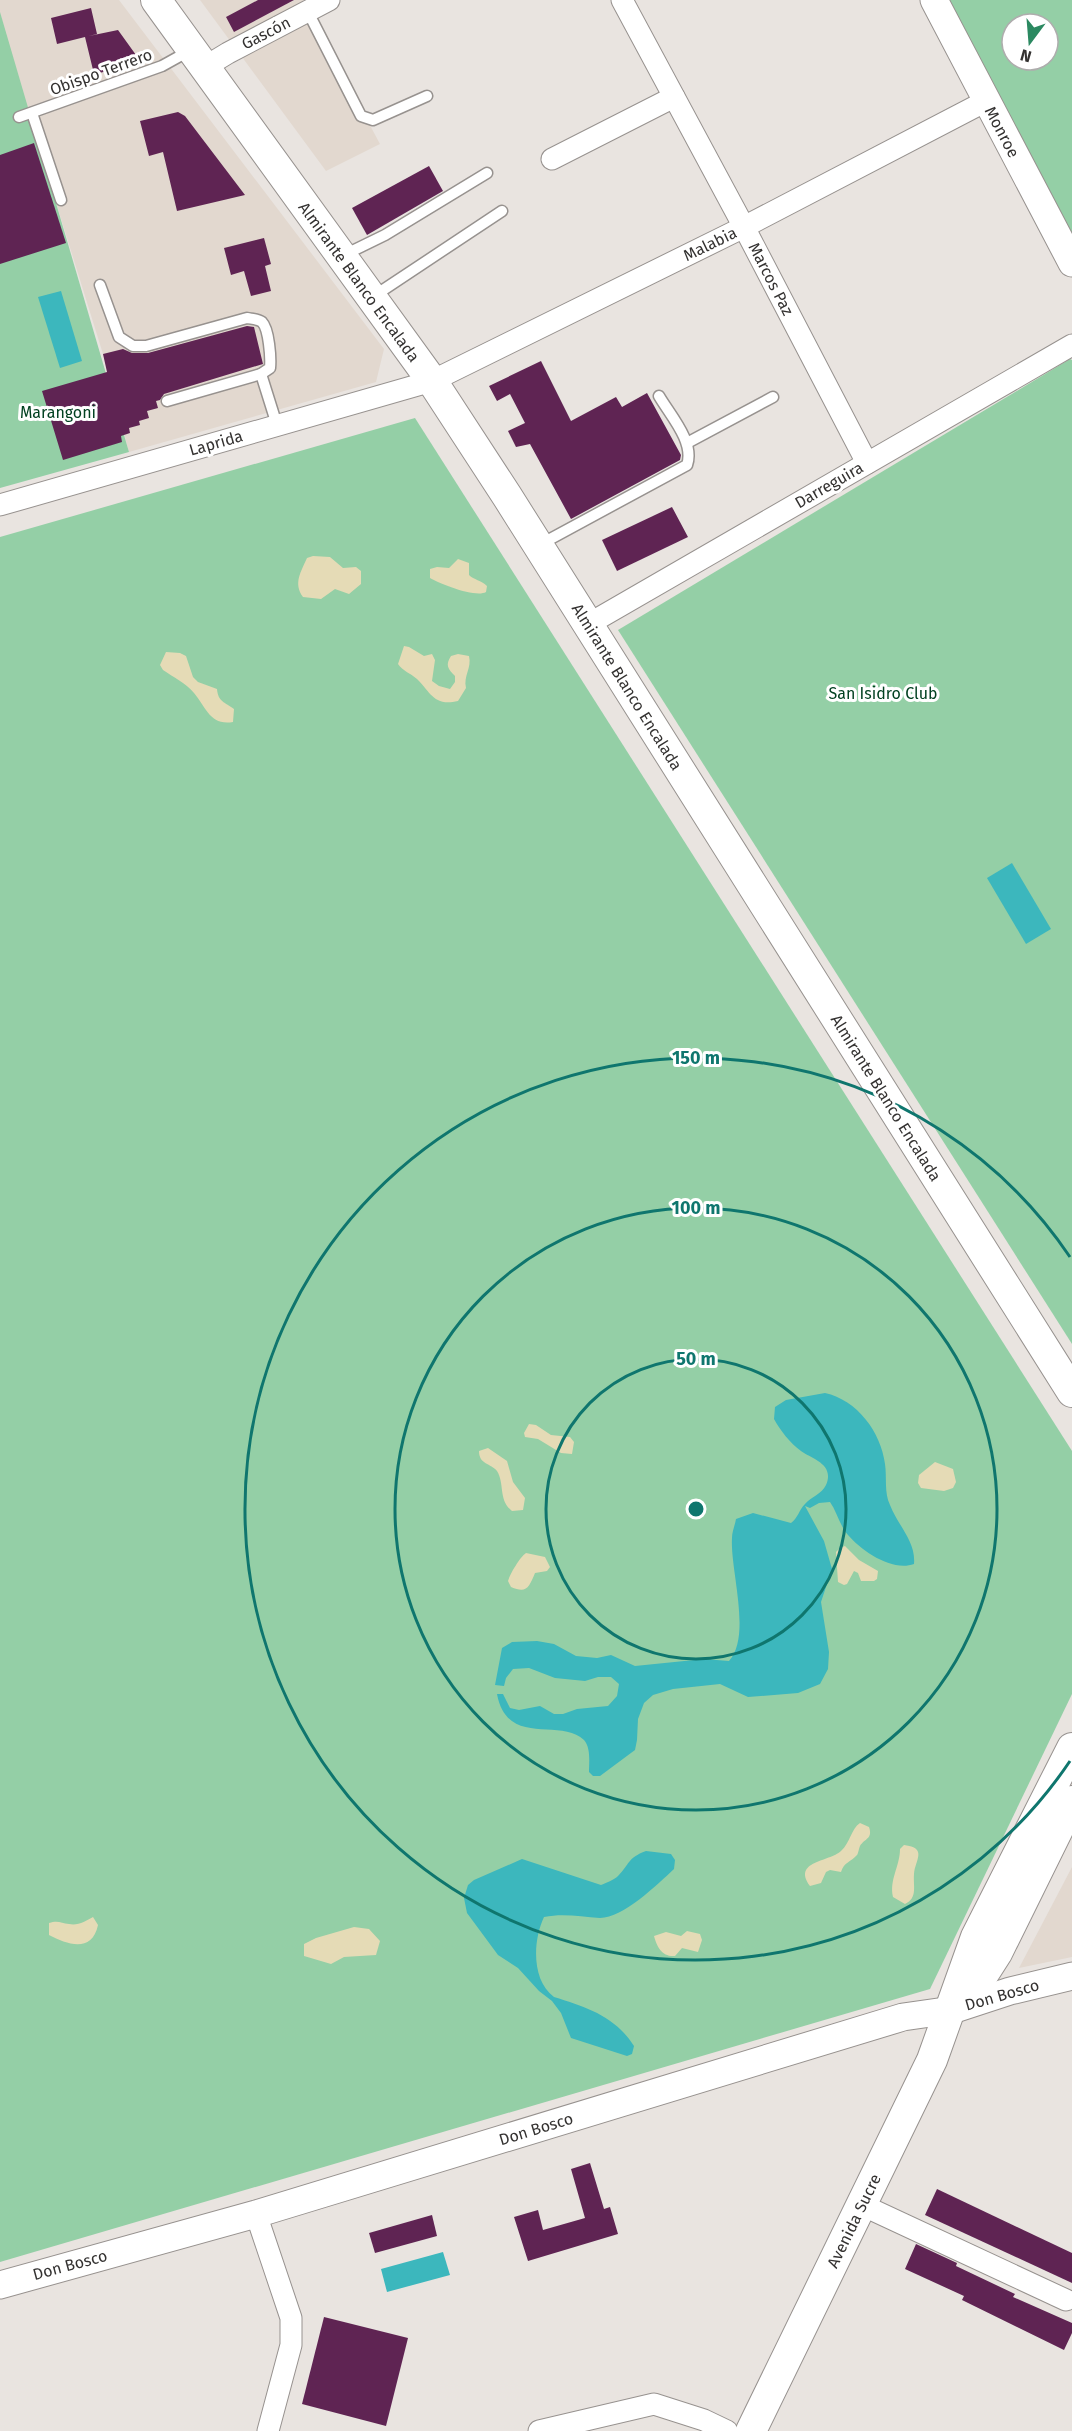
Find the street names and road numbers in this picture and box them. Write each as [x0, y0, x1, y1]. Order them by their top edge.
street label: Gascón [238, 13, 294, 53]
street label: Obispo Terrero [47, 45, 155, 99]
street label: Monroe [981, 103, 1023, 161]
street label: Almirante Blanco Encalada [295, 198, 423, 366]
street label: Malabia [680, 223, 740, 265]
street label: Marcos Paz [745, 239, 797, 319]
street label: Laprida [187, 426, 245, 460]
street label: Darreguira [791, 458, 867, 512]
street label: Almirante Blanco Encalada [568, 600, 686, 774]
street label: Almirante Blanco Encalada [827, 1011, 945, 1185]
street label: Don Bosco [963, 1975, 1041, 2015]
street label: Don Bosco [497, 2109, 575, 2149]
street label: Avenida Sucre [823, 2171, 885, 2271]
street label: Don Bosco [31, 2246, 109, 2284]

